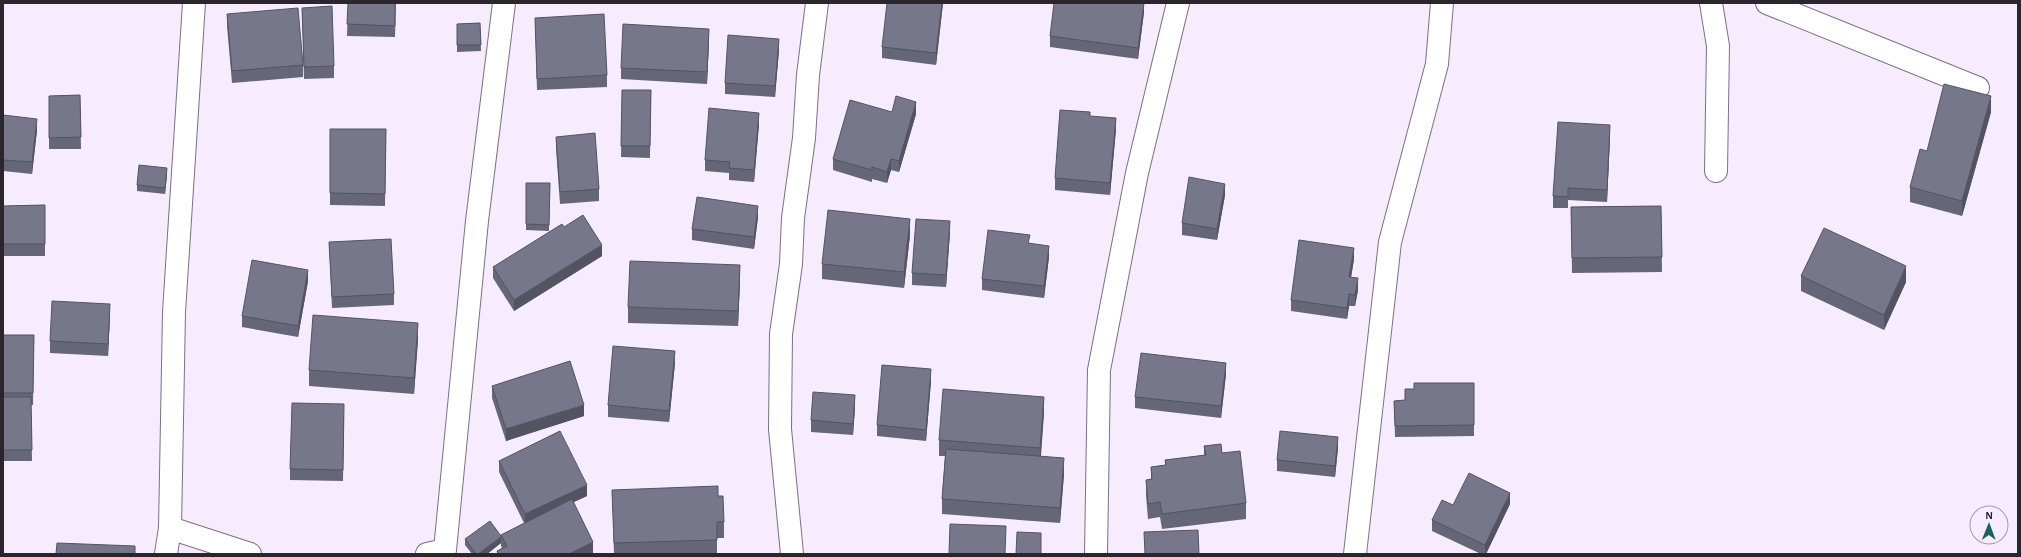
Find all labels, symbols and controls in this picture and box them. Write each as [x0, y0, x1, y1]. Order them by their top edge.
north arrow [1969, 505, 2009, 545]
text: N [1985, 510, 1993, 521]

